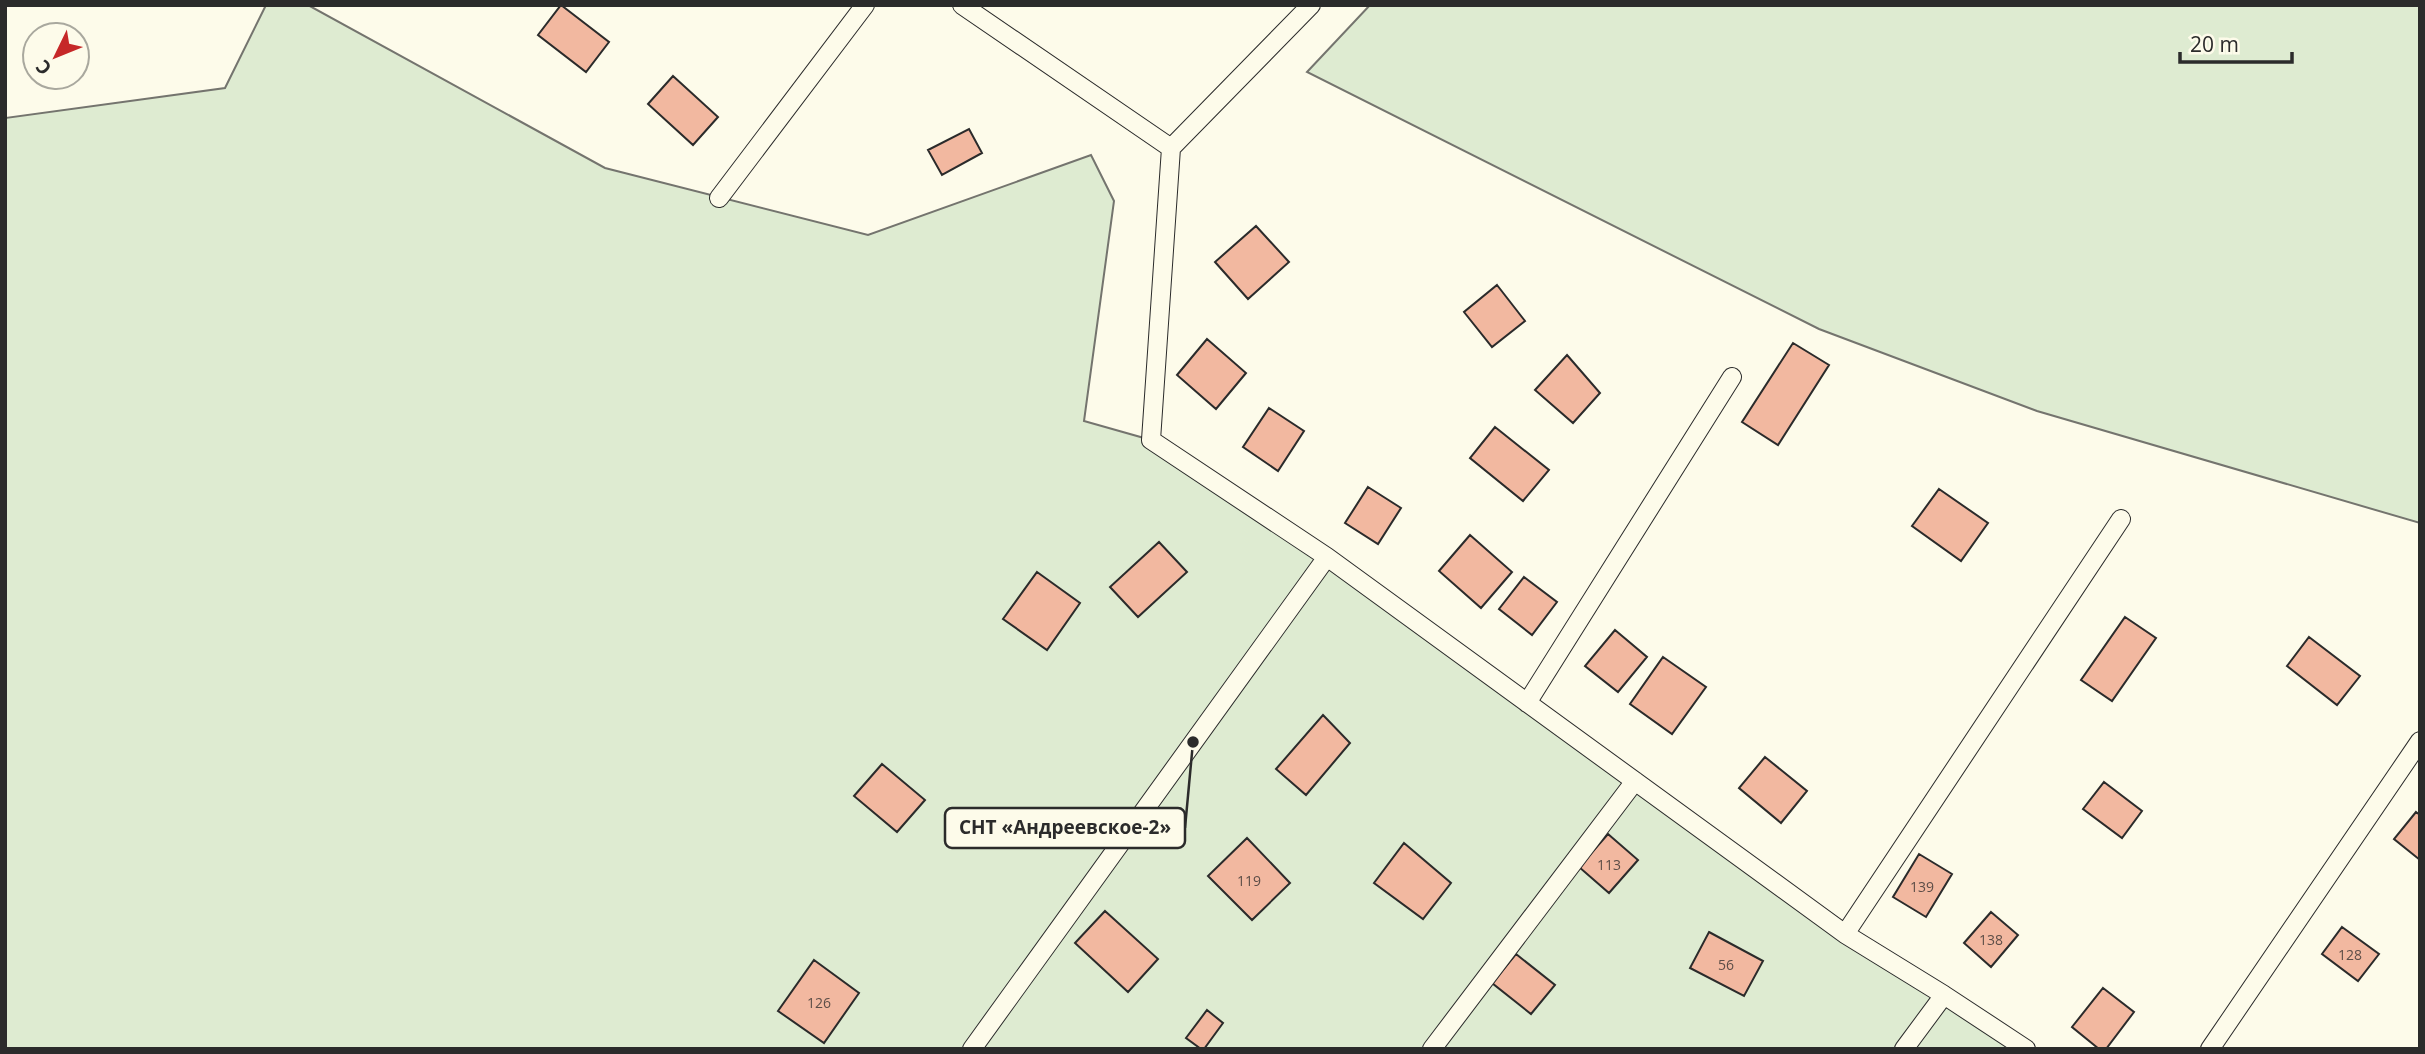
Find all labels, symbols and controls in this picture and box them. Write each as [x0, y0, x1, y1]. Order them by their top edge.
north arrow [21, 21, 91, 91]
scale bar [2180, 21, 2292, 65]
text: 20 m [2190, 30, 2239, 58]
text: С [30, 54, 57, 81]
callout: СНТ «Андреевское-2» [945, 808, 1185, 848]
text: СНТ «Андреевское-2» [959, 814, 1171, 840]
house number: 113 [1597, 855, 1621, 874]
house number: 119 [1237, 871, 1261, 890]
house number: 139 [1910, 877, 1934, 896]
house number: 138 [1979, 930, 2003, 949]
house number: 128 [2338, 945, 2362, 964]
house number: 56 [1718, 955, 1734, 974]
house number: 126 [807, 993, 831, 1012]

